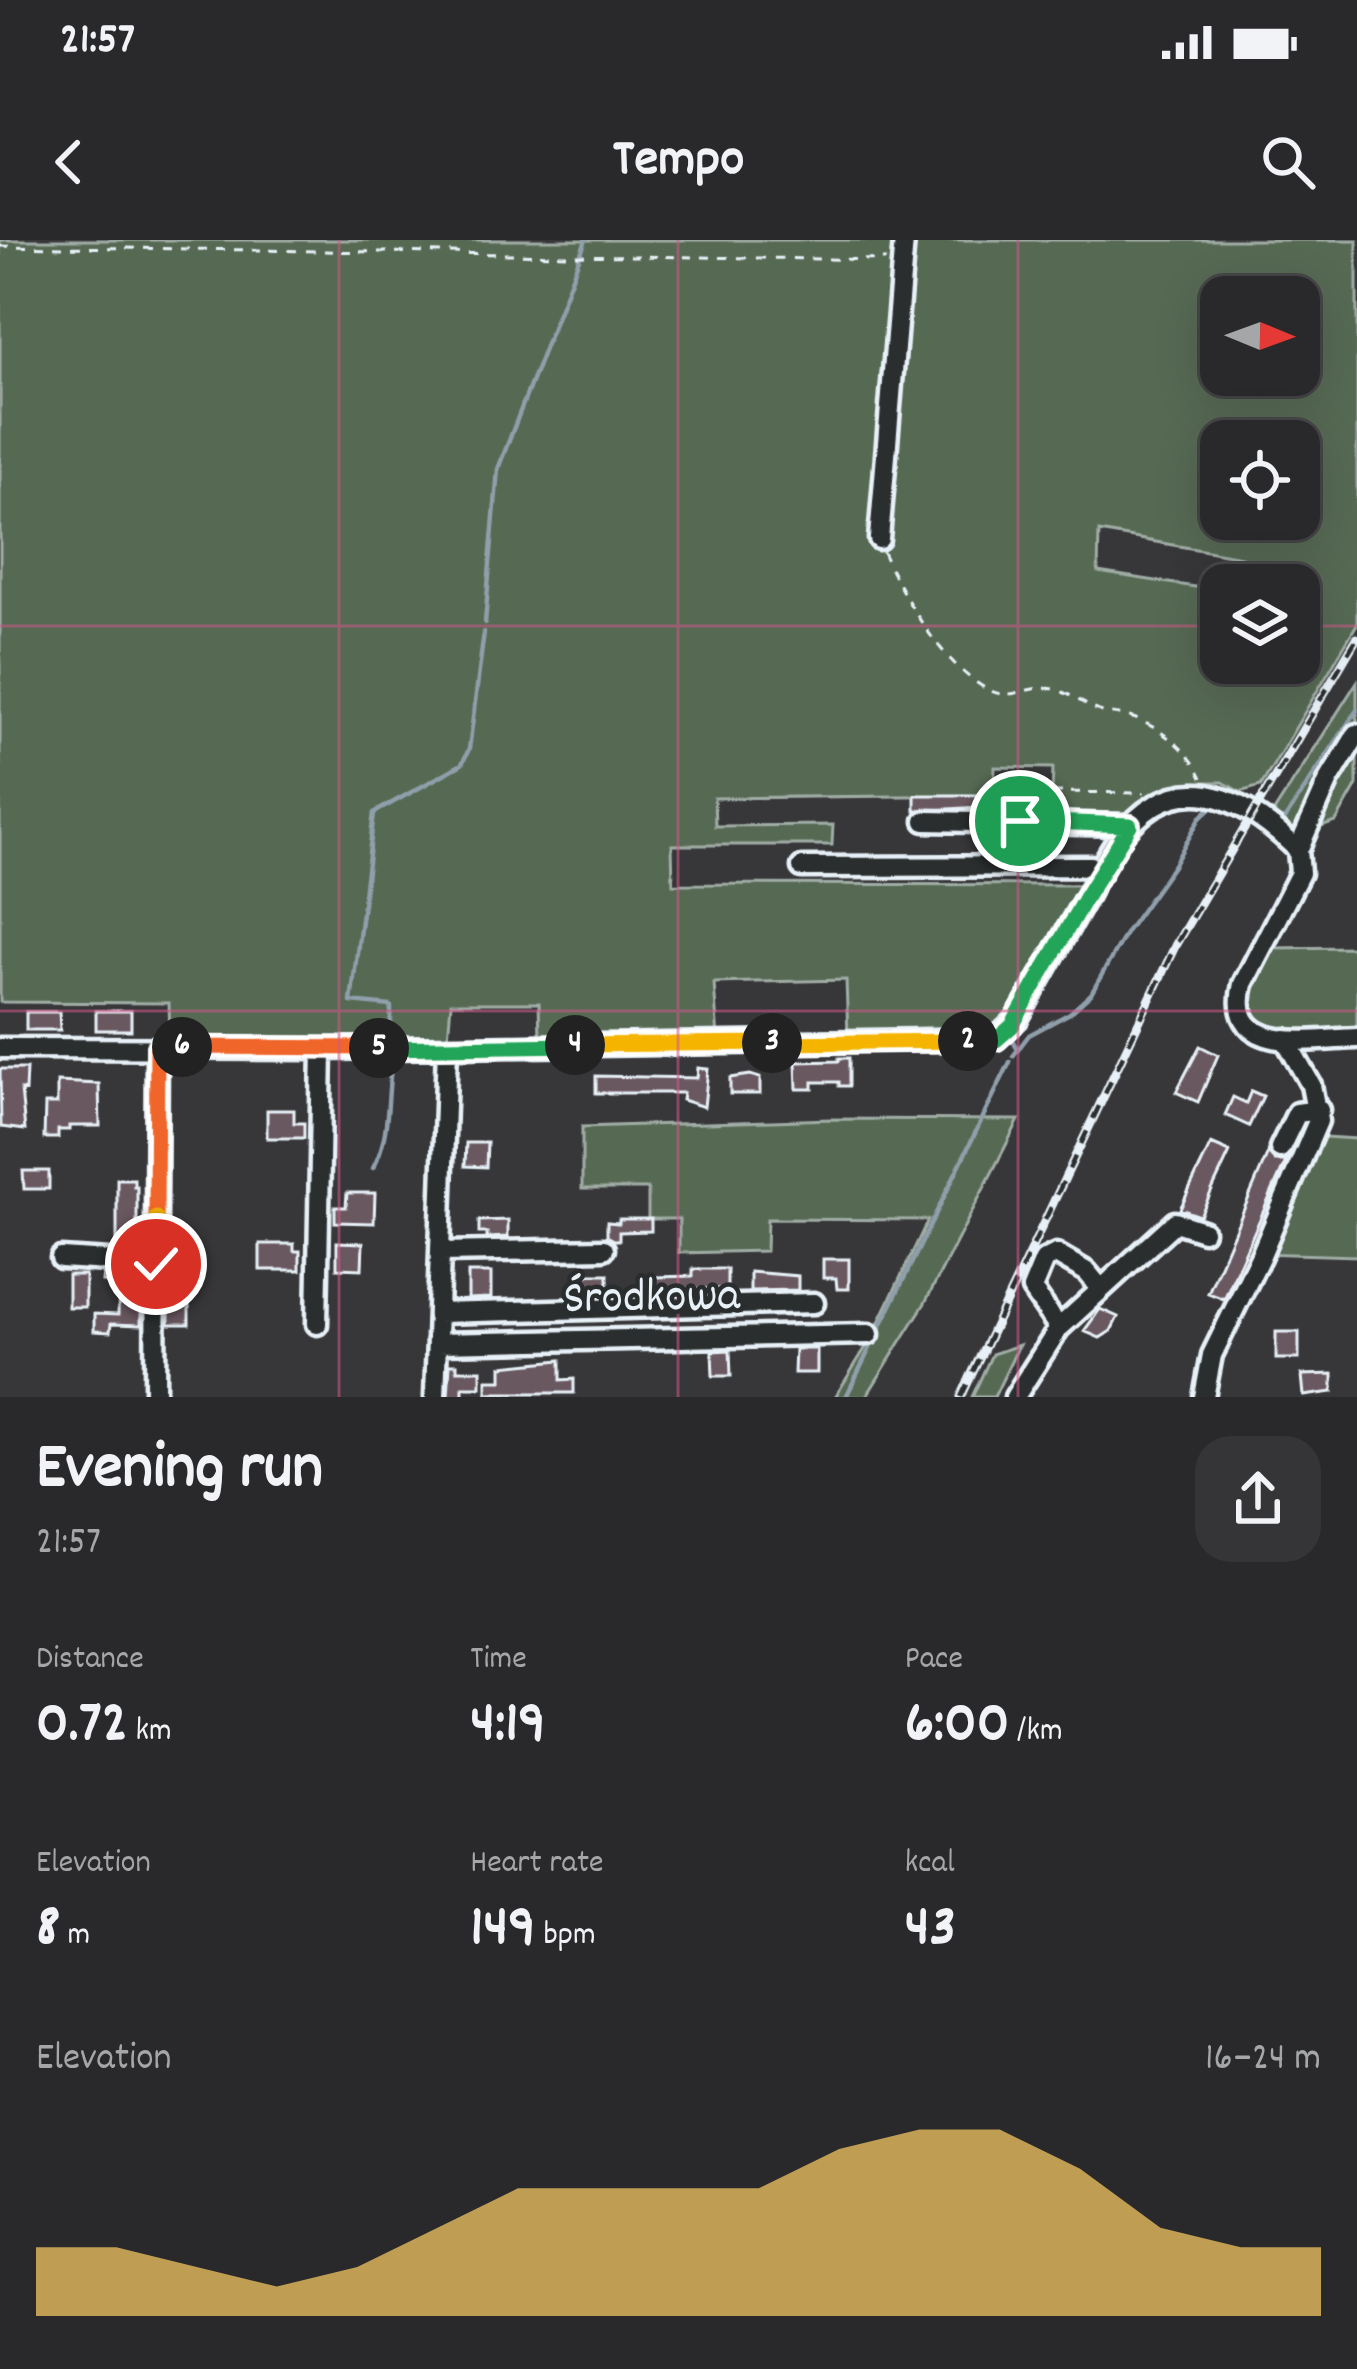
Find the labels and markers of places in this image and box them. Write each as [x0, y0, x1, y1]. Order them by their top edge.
pin [969, 770, 1071, 872]
pin: 2 [938, 1011, 998, 1071]
pin: 3 [742, 1013, 802, 1073]
pin: 4 [545, 1015, 605, 1075]
pin: 6 [152, 1017, 212, 1077]
pin: 5 [349, 1018, 409, 1078]
pin [105, 1213, 207, 1315]

